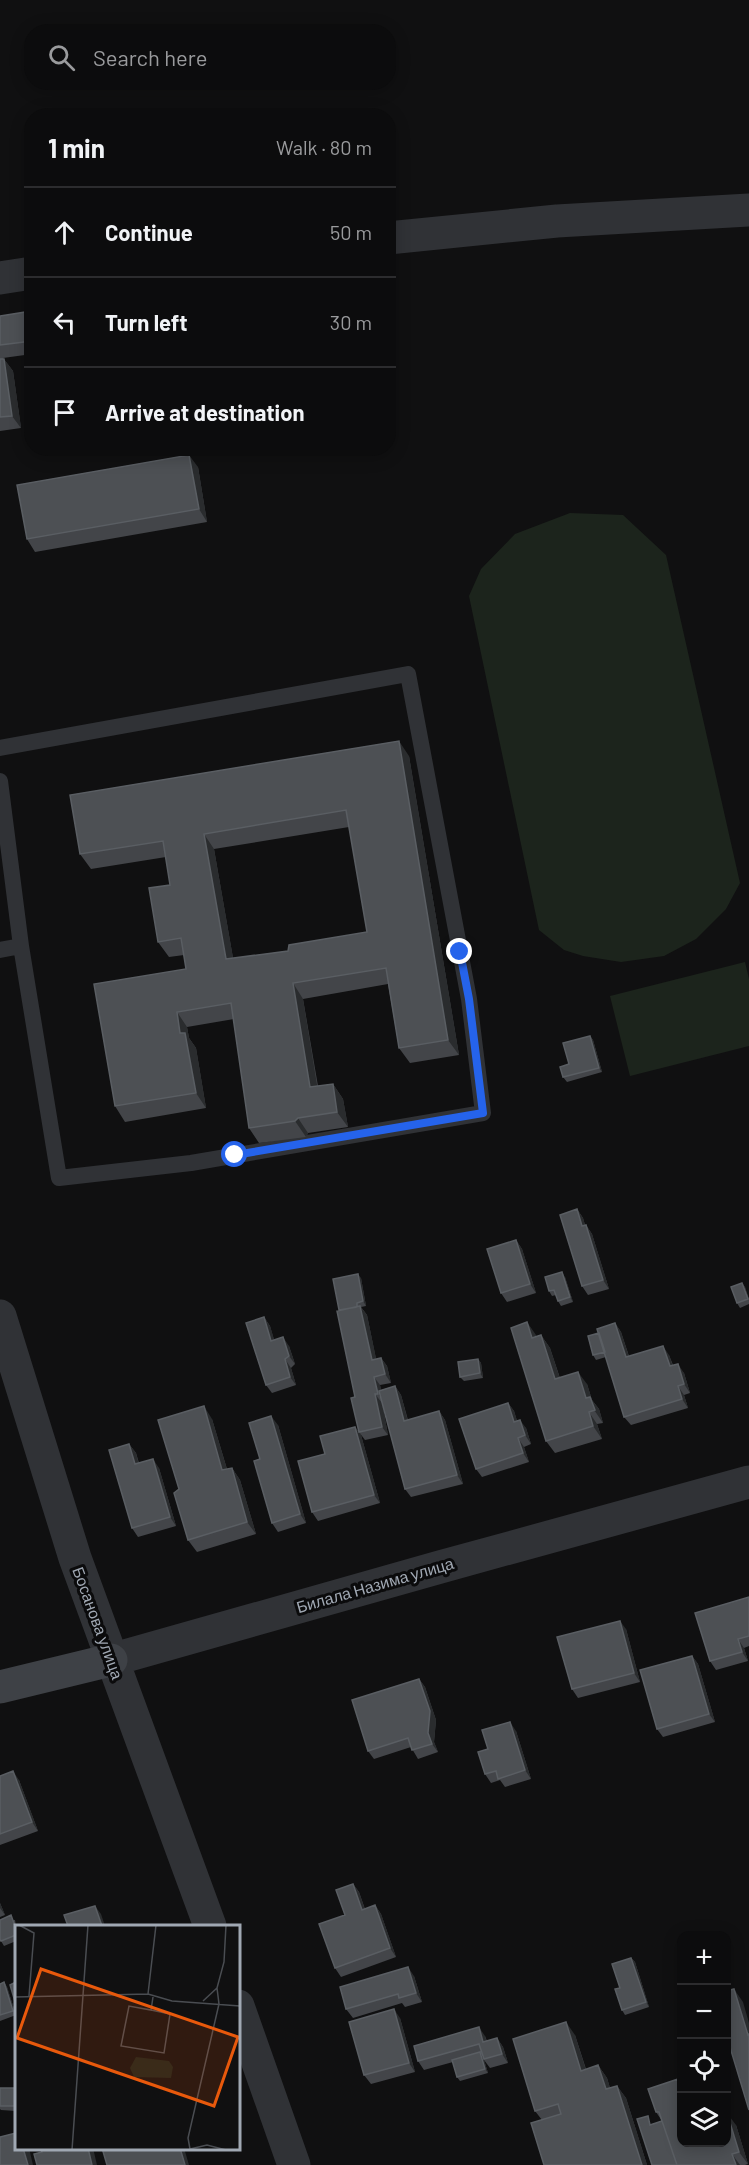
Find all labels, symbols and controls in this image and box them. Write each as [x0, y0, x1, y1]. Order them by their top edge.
search box [24, 24, 396, 90]
icon: search [45, 41, 78, 74]
text: Search here [93, 44, 207, 70]
text: 1 min [48, 132, 105, 163]
text: Walk · 80 m [276, 135, 372, 159]
icon: ahead [48, 216, 81, 249]
text: Continue [105, 219, 193, 245]
text: 50 m [330, 220, 372, 244]
icon: left [48, 306, 81, 339]
text: Turn left [105, 309, 188, 335]
text: 30 m [330, 310, 372, 334]
icon: arrive [48, 396, 81, 429]
text: Arrive at destination [105, 399, 304, 425]
route end [446, 938, 472, 964]
route start [221, 1141, 247, 1167]
street label: Билала Назима улица [294, 1553, 456, 1616]
street label: Босанова улица [69, 1564, 128, 1682]
inset map [15, 1925, 240, 2150]
map controls [677, 1931, 731, 2147]
button: + [677, 1931, 731, 1985]
button: − [677, 1985, 731, 2039]
button: locate [677, 2039, 731, 2093]
button: layers [677, 2093, 731, 2147]

